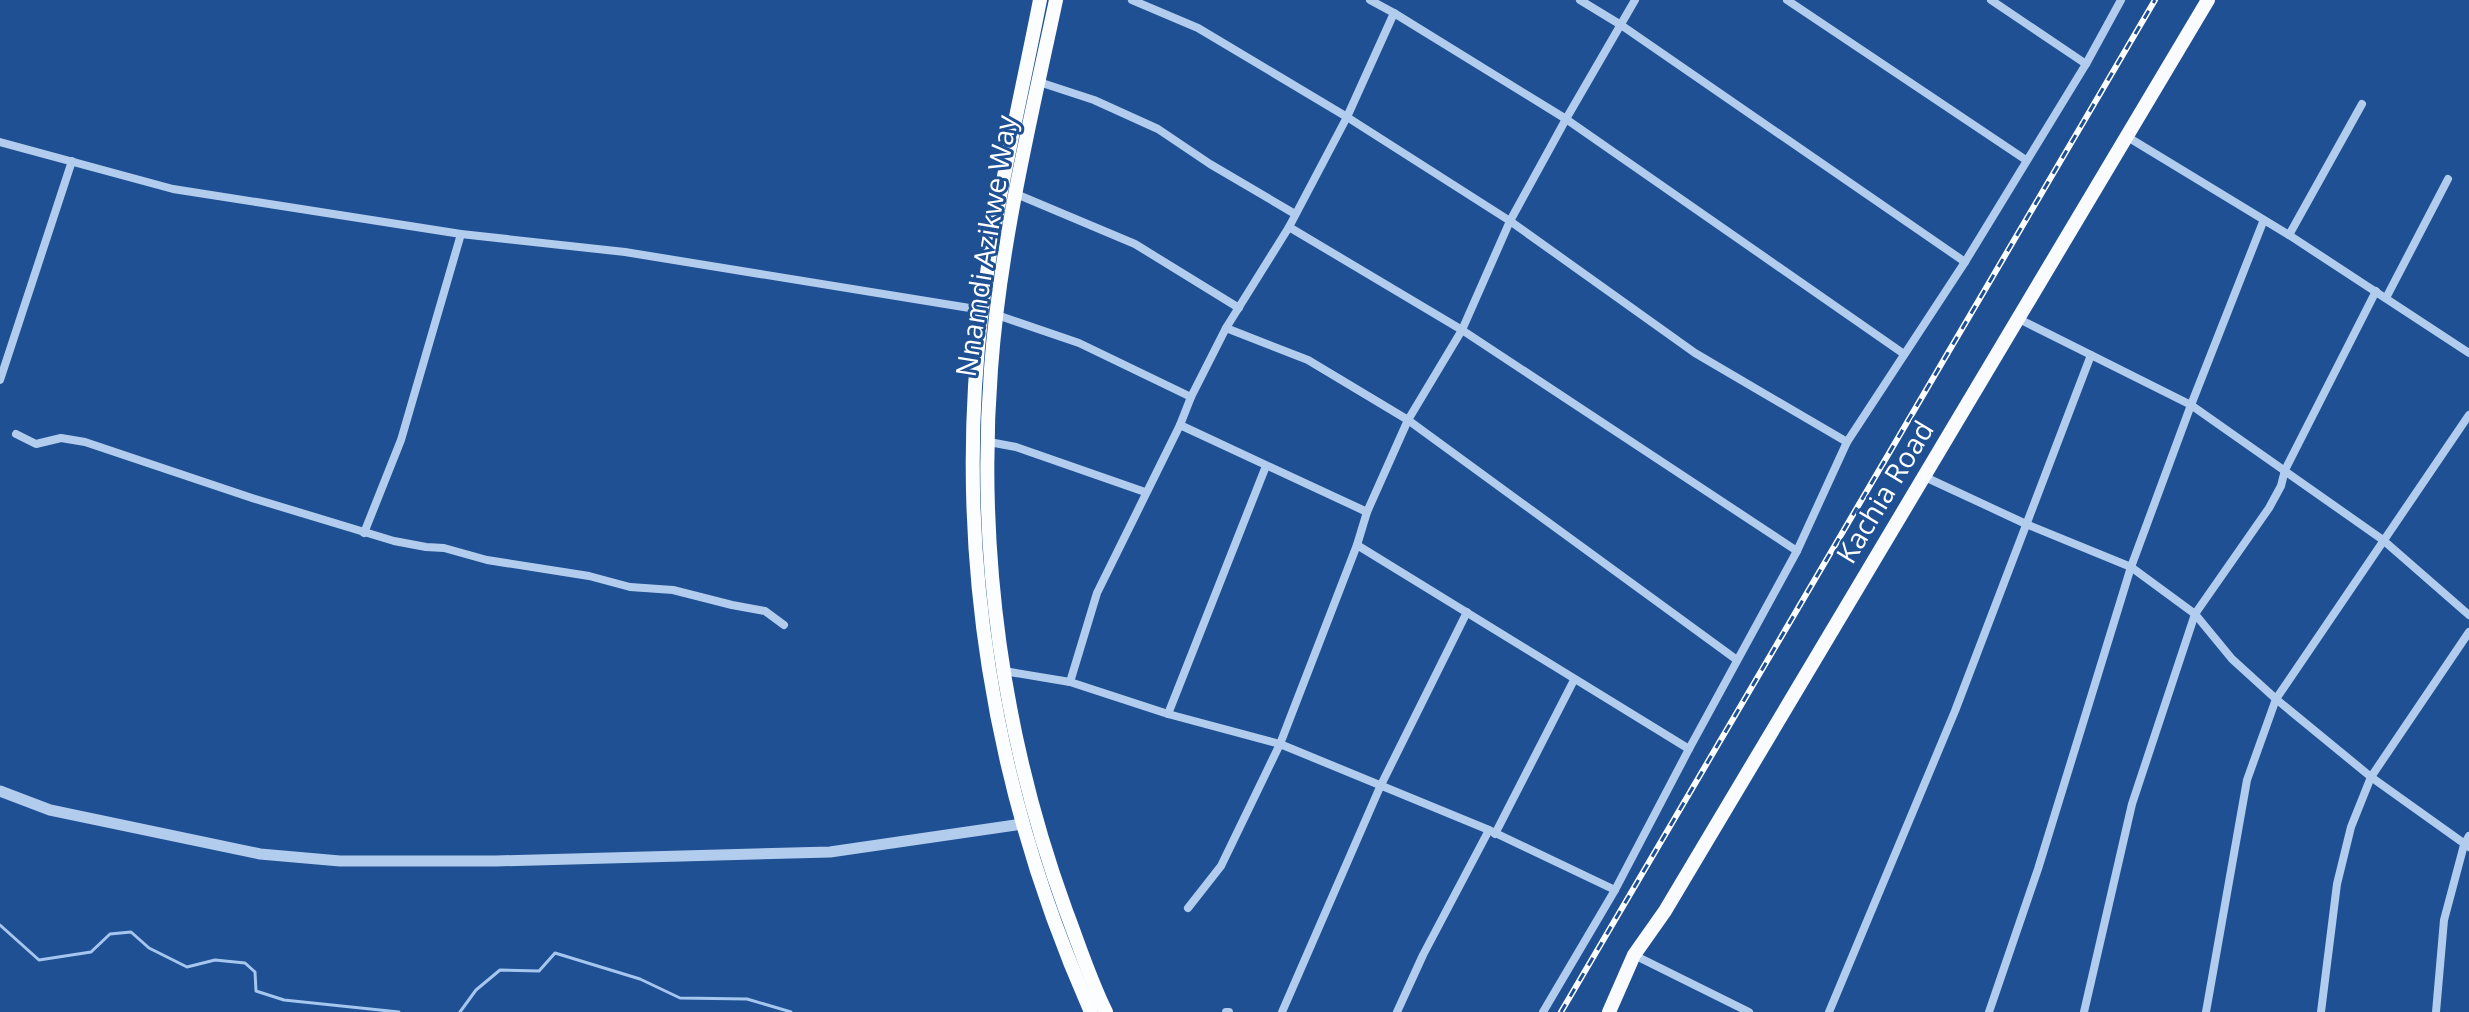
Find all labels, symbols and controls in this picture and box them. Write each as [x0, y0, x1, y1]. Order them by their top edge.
street label: Nnamdi Azikwe Way [946, 112, 1025, 379]
street label: Kachia Road [1827, 413, 1942, 570]

